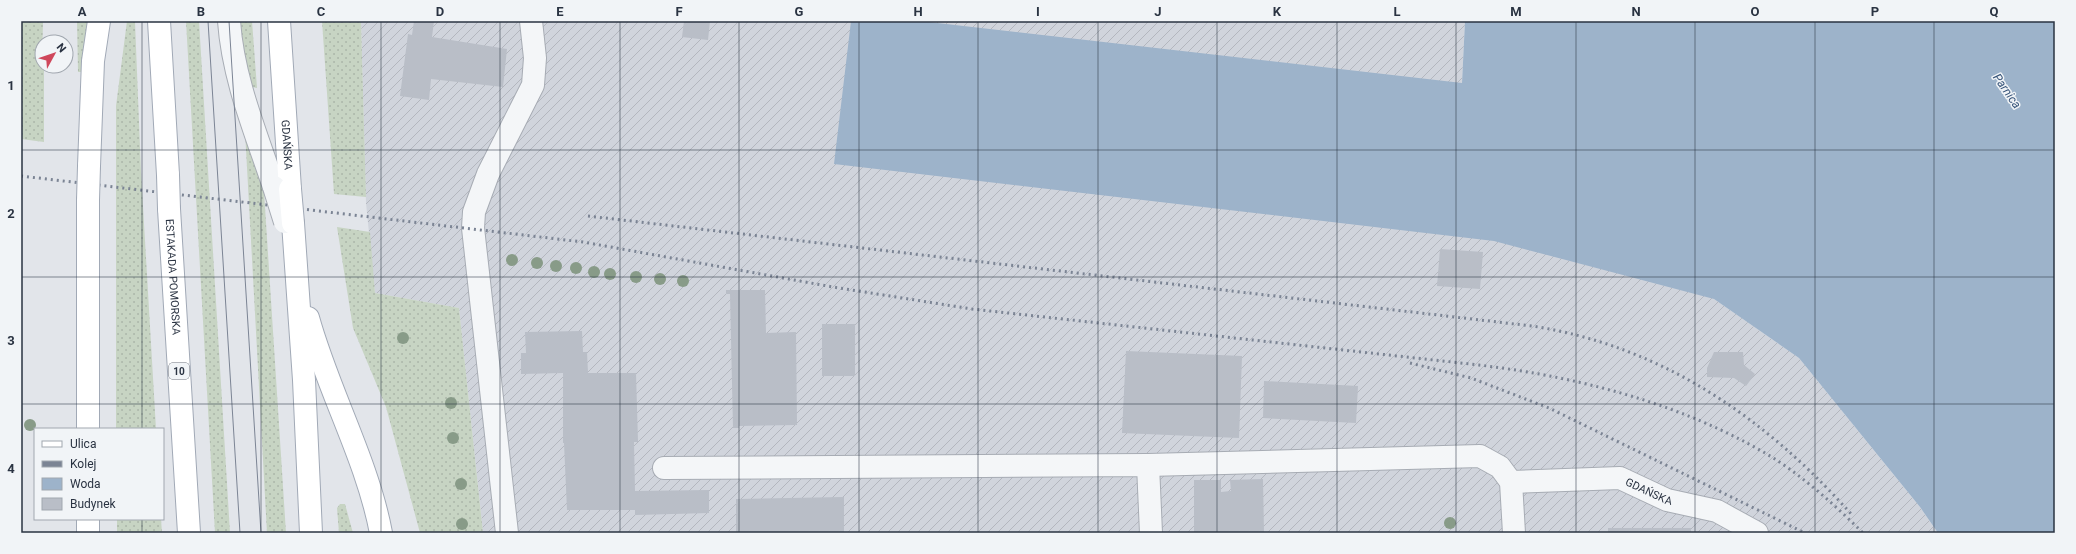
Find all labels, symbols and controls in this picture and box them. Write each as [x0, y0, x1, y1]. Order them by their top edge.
text: A [78, 4, 87, 19]
text: B [197, 4, 205, 19]
text: C [317, 4, 326, 19]
text: D [436, 4, 444, 19]
text: E [556, 4, 564, 19]
text: F [675, 4, 683, 19]
text: G [795, 4, 804, 19]
text: H [913, 4, 923, 19]
text: I [1036, 4, 1040, 19]
text: J [1154, 4, 1162, 19]
text: K [1273, 4, 1282, 19]
text: L [1393, 4, 1401, 19]
text: M [1510, 4, 1522, 19]
text: N [1631, 4, 1641, 19]
text: O [1751, 4, 1760, 19]
text: P [1871, 4, 1879, 19]
text: Q [1990, 4, 1999, 19]
north arrow [34, 34, 74, 74]
text: N [54, 41, 69, 55]
water label: Parnica [1990, 71, 2024, 111]
text: 1 [7, 78, 15, 93]
street label: GDAŃSKA [278, 119, 295, 171]
text: 2 [7, 206, 15, 221]
street label: ESTAKADA POMORSKA [163, 218, 183, 336]
text: 3 [7, 333, 15, 348]
road number: 10 [169, 363, 189, 379]
legend [34, 428, 164, 520]
text: Ulica [70, 437, 96, 451]
text: Kolej [70, 457, 96, 471]
text: 4 [7, 461, 15, 476]
street label: GDAŃSKA [1623, 475, 1674, 508]
text: Woda [70, 477, 101, 491]
text: Budynek [70, 497, 117, 511]

